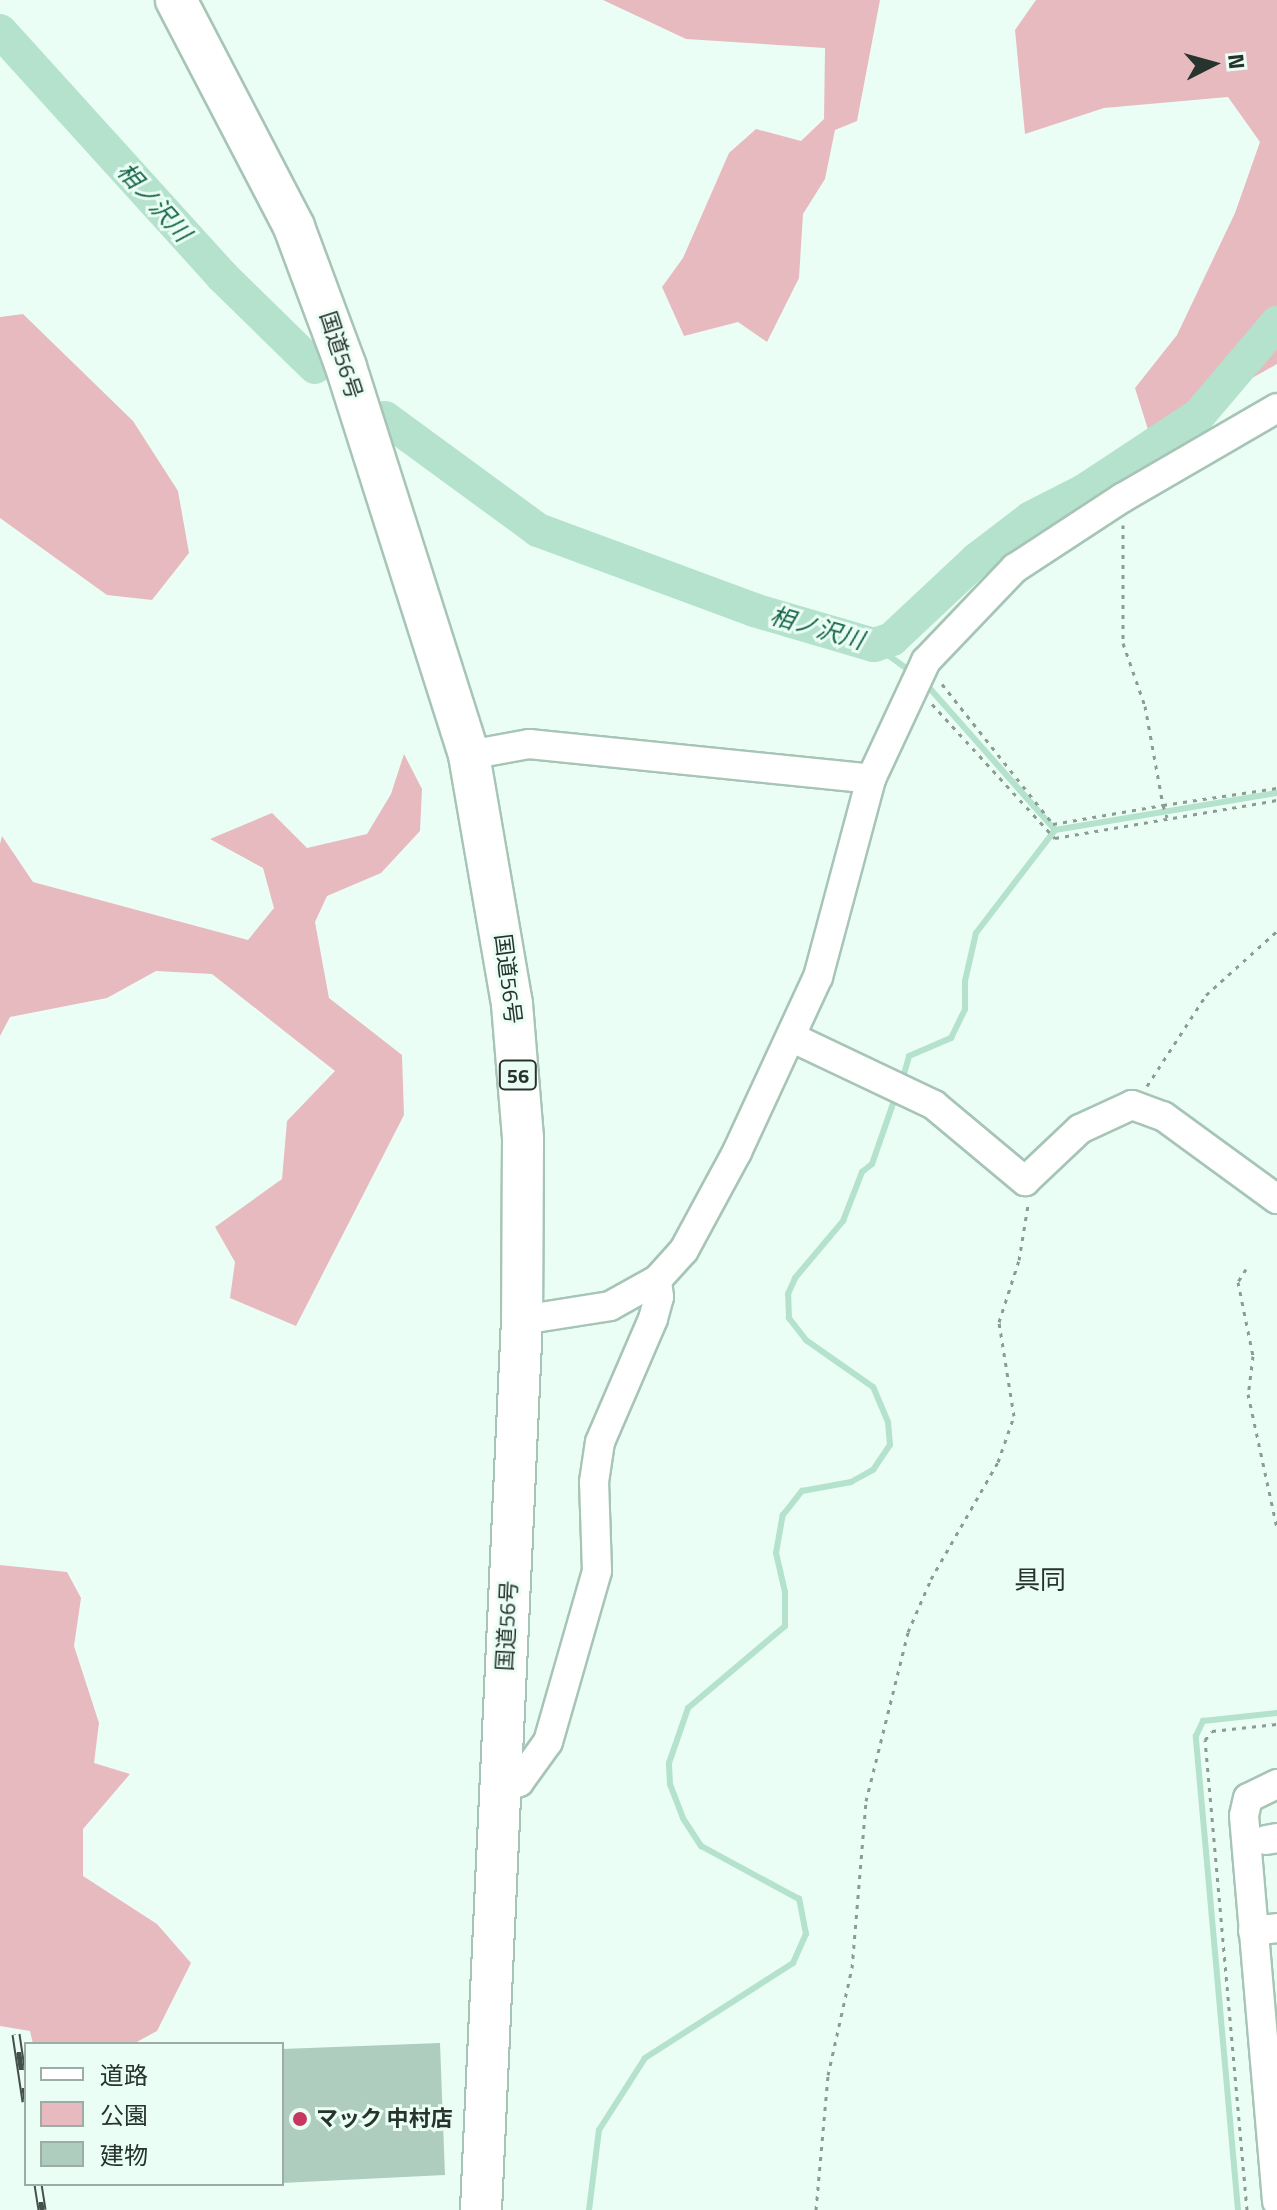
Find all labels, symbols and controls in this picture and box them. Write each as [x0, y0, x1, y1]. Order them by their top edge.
north arrow [1173, 24, 1253, 104]
text: N [1219, 52, 1255, 71]
water label: 相ノ沢川 [111, 157, 197, 247]
street label: 国道56号 [314, 308, 368, 402]
water label: 相ノ沢川 [767, 601, 867, 655]
street label: 国道56号 [489, 932, 527, 1026]
road number: 56 [498, 1059, 538, 1091]
district label: 具同 [1014, 1564, 1066, 1596]
street label: 国道56号 [491, 1580, 523, 1672]
legend [24, 2042, 284, 2186]
text: 道路 [100, 2057, 148, 2093]
text: 公園 [100, 2097, 148, 2133]
place label: マック 中村店 [316, 2106, 453, 2132]
marker: マック 中村店 [291, 2110, 309, 2128]
text: 建物 [100, 2137, 148, 2173]

